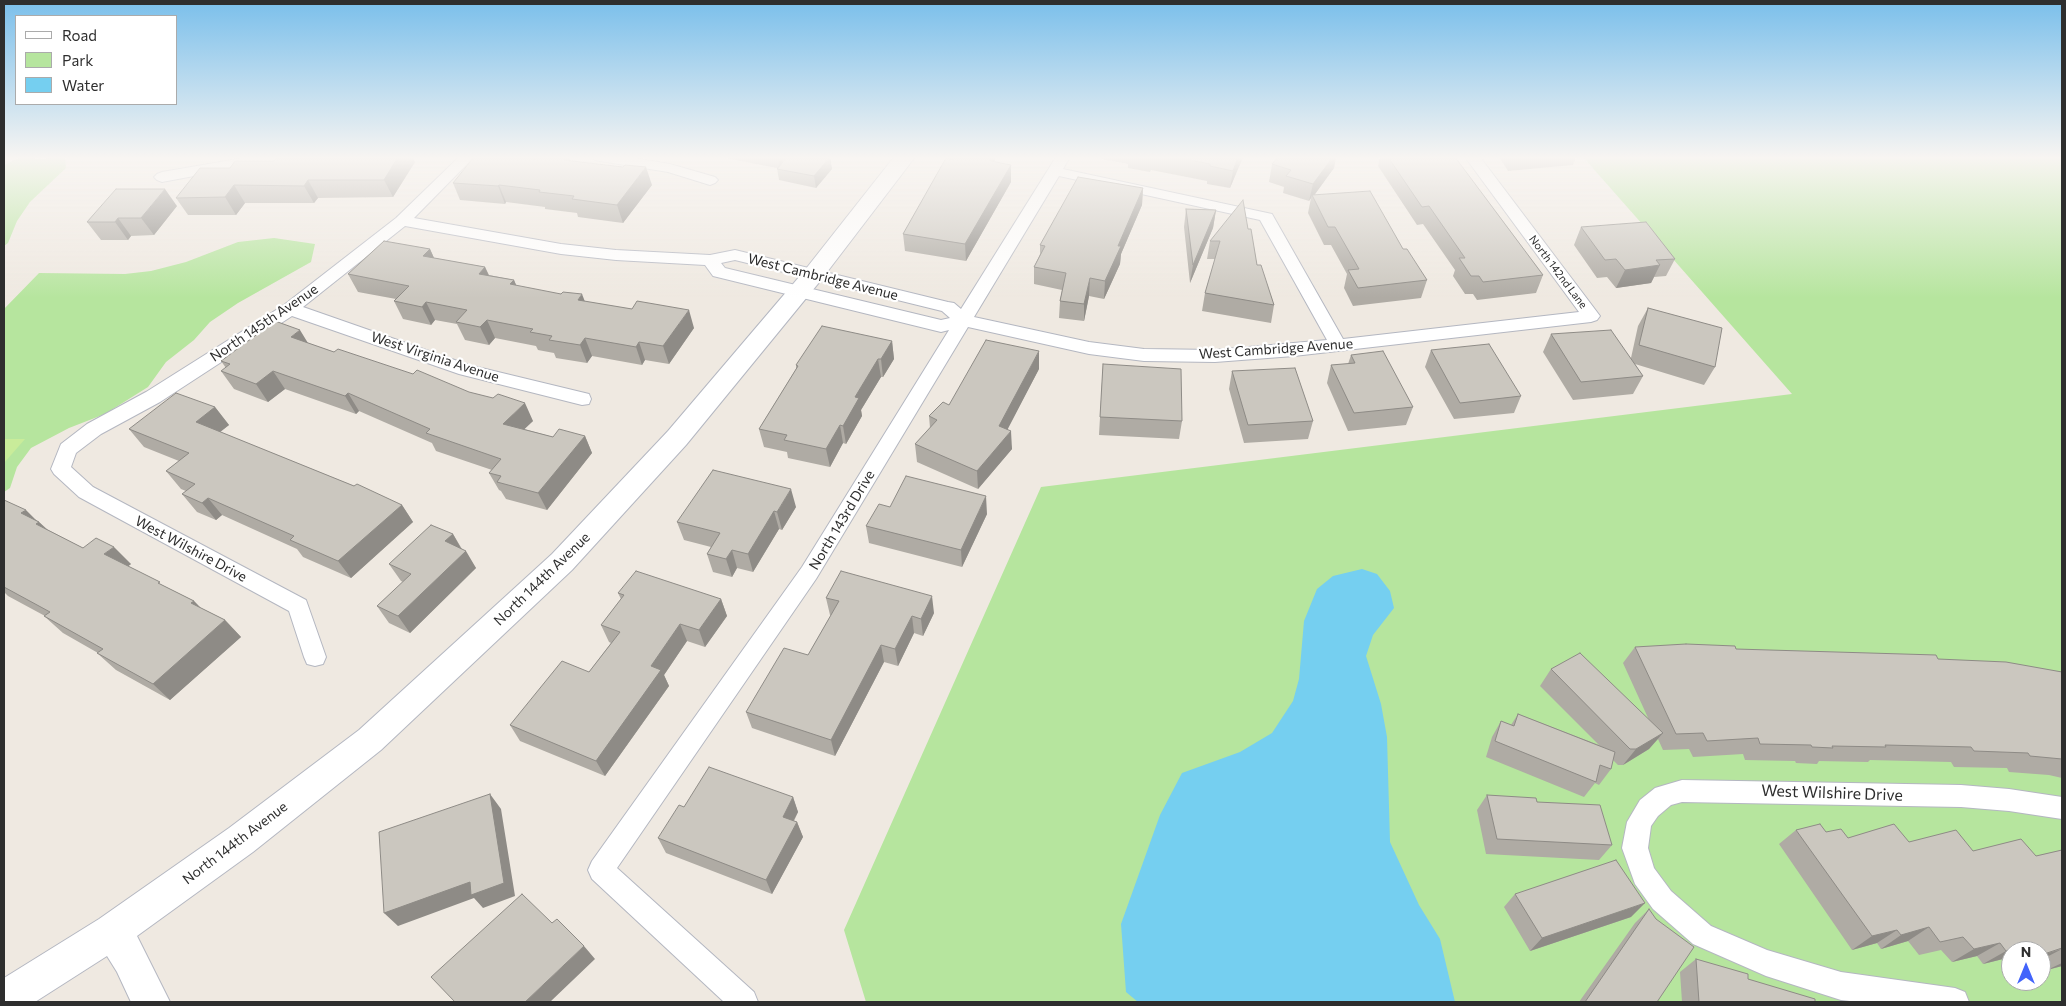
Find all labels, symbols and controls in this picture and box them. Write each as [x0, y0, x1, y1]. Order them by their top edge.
legend [15, 15, 178, 105]
text: Road [62, 26, 97, 44]
text: Park [62, 51, 93, 69]
text: Water [62, 76, 104, 94]
street label: North 142nd Lane [1526, 233, 1590, 311]
street label: West Cambridge Avenue [746, 250, 900, 304]
street label: North 145th Avenue [207, 281, 321, 365]
street label: West Virginia Avenue [369, 328, 501, 386]
street label: West Cambridge Avenue [1198, 335, 1354, 363]
street label: North 143rd Drive [806, 467, 878, 573]
street label: West Wilshire Drive [132, 512, 250, 586]
street label: North 144th Avenue [491, 529, 593, 629]
street label: West Wilshire Drive [1761, 781, 1903, 805]
street label: North 144th Avenue [179, 798, 291, 888]
north arrow [2001, 941, 2051, 991]
text: N [2021, 943, 2031, 960]

